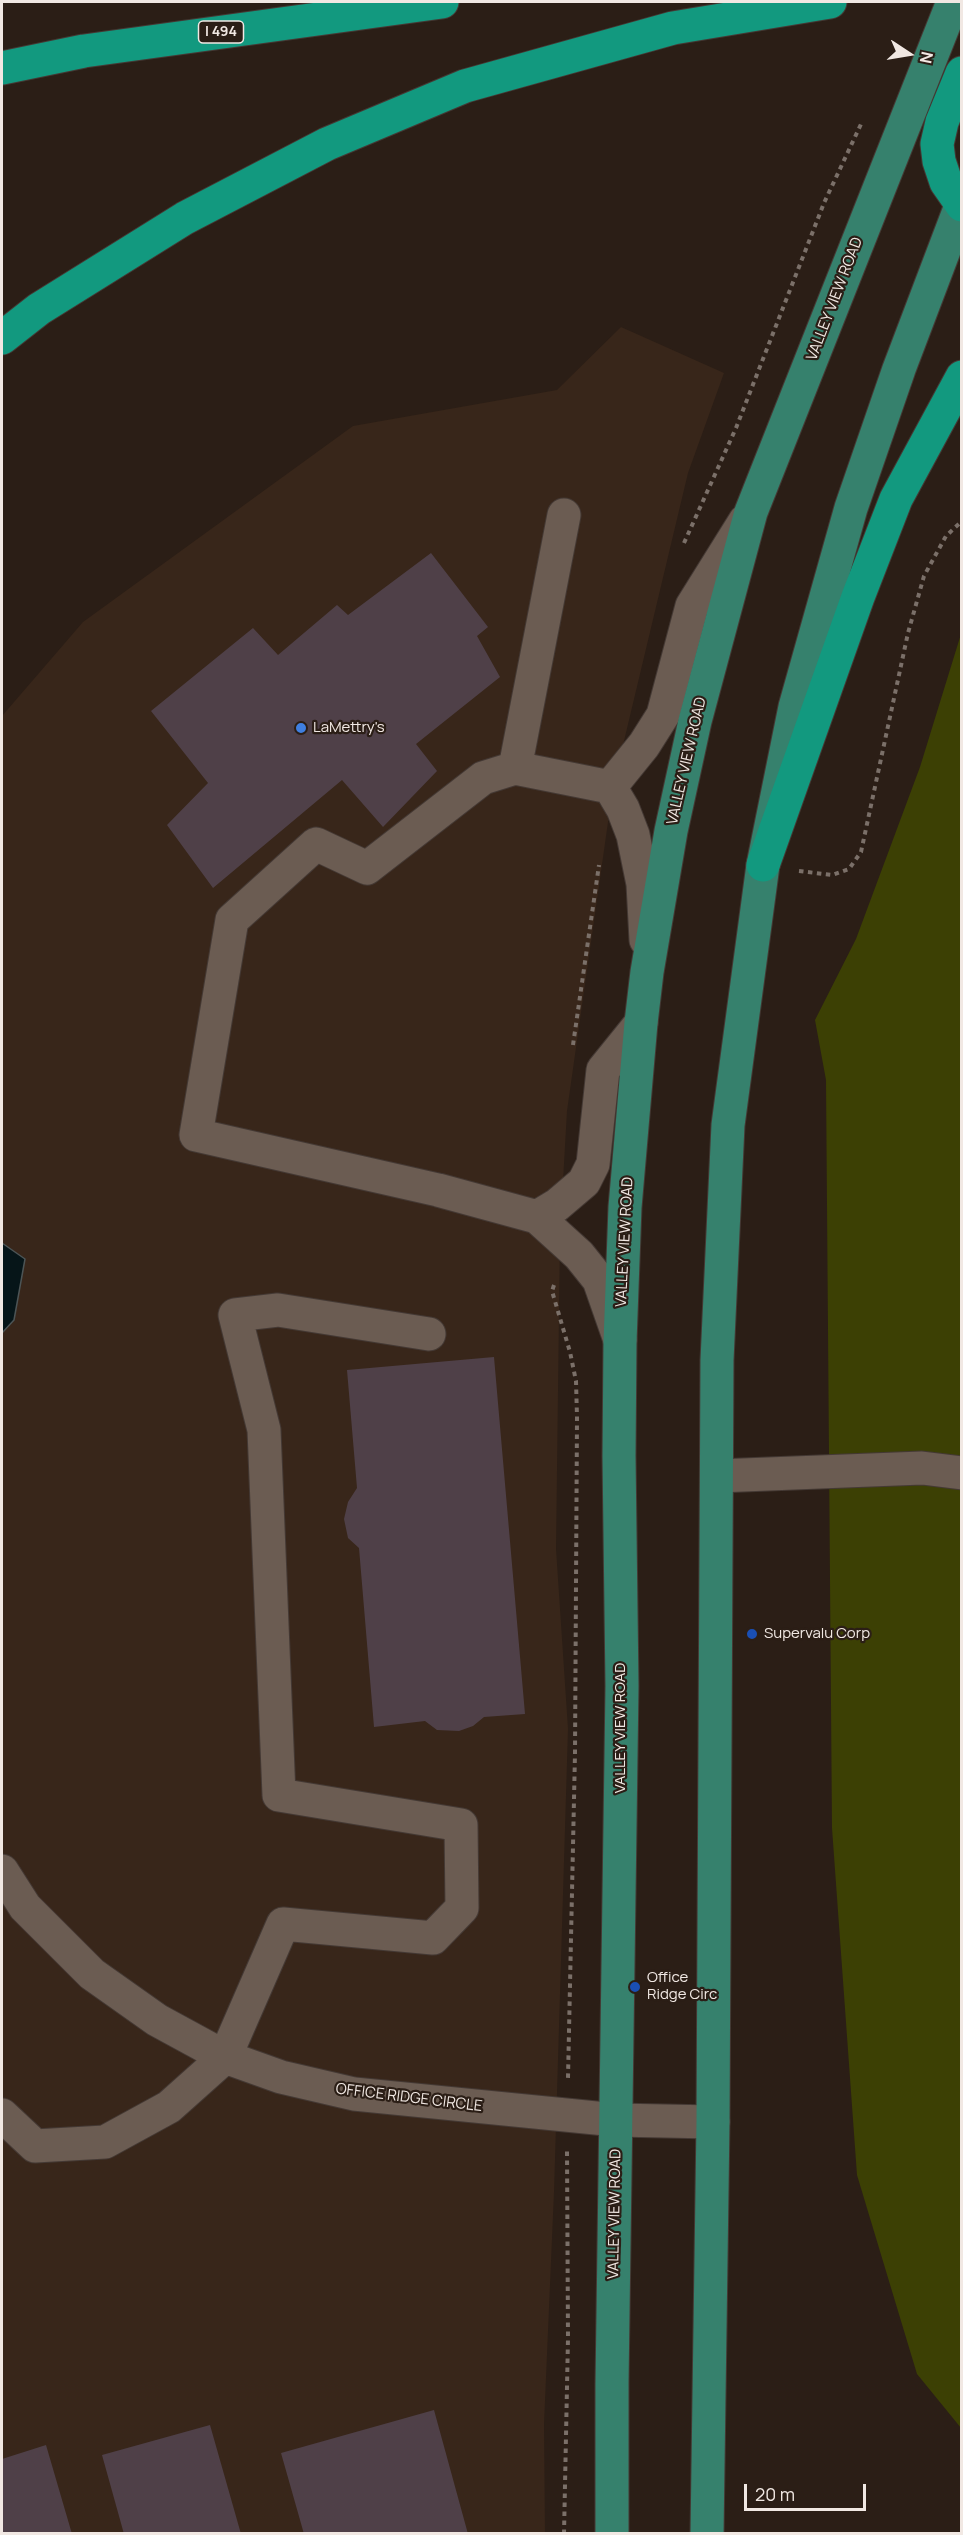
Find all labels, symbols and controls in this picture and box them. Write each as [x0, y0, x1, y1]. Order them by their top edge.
road number: I 494 [198, 21, 244, 43]
north arrow [879, 24, 939, 84]
text: N [915, 50, 939, 66]
street label: VALLEY VIEW ROAD [803, 235, 867, 363]
street label: VALLEY VIEW ROAD [664, 695, 710, 827]
place label: LaMettry's [313, 719, 385, 737]
marker: LaMettry's [294, 721, 308, 735]
street label: VALLEY VIEW ROAD [613, 1176, 637, 1308]
place label: Supervalu Corp [764, 1625, 870, 1643]
marker: Supervalu Corp [745, 1627, 759, 1641]
street label: VALLEY VIEW ROAD [612, 1663, 630, 1793]
place label: Office Ridge Circ [647, 1969, 717, 2004]
marker: Office Ridge Circ [628, 1980, 642, 1994]
street label: OFFICE RIDGE CIRCLE [335, 2080, 483, 2116]
street label: VALLEY VIEW ROAD [605, 2149, 625, 2279]
scale bar [747, 2472, 868, 2510]
text: 20 m [755, 2482, 795, 2506]

